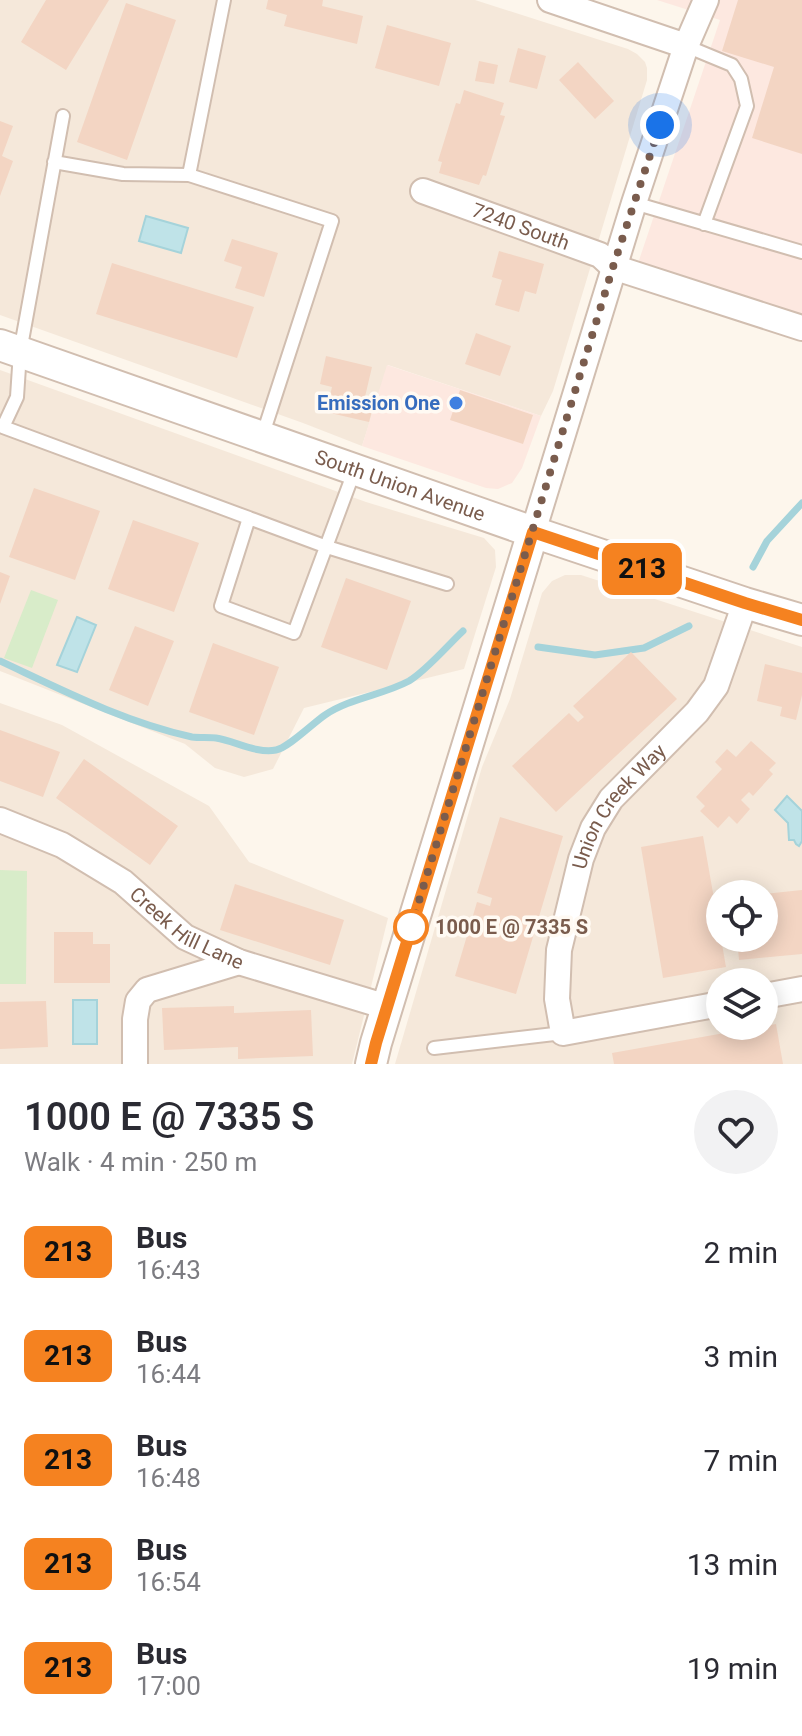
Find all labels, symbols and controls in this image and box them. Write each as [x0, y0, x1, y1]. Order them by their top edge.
your location [640, 105, 680, 145]
street label: 7240 South [469, 198, 573, 255]
place label: Emission One [317, 391, 440, 415]
marker: Emission One [447, 394, 465, 412]
street label: South Union Avenue [312, 444, 488, 526]
line badge: 213 [596, 543, 688, 595]
text: 213 [618, 552, 666, 585]
street label: Union Creek Way [567, 738, 671, 871]
map controls [706, 880, 778, 1040]
button: locate [706, 880, 778, 952]
street label: Creek Hill Lane [125, 882, 248, 975]
marker: 1000 E @ 7335 S [394, 910, 428, 944]
place label: 1000 E @ 7335 S [435, 915, 588, 939]
button: layers [706, 968, 778, 1040]
button: heart [694, 1090, 778, 1174]
text: 1000 E @ 7335 S [24, 1095, 314, 1139]
text: Walk · 4 min · 250 m [24, 1147, 257, 1177]
text: Bus [136, 1220, 187, 1255]
text: 213 [44, 1235, 92, 1268]
text: 2 min [704, 1235, 778, 1270]
text: 16:43 [136, 1255, 201, 1285]
text: Bus [136, 1324, 187, 1359]
text: 213 [44, 1339, 92, 1372]
text: 3 min [704, 1339, 778, 1374]
text: 16:44 [136, 1359, 201, 1389]
text: Bus [136, 1428, 187, 1463]
text: 213 [44, 1443, 92, 1476]
text: 7 min [704, 1443, 778, 1478]
text: 16:48 [136, 1463, 201, 1493]
text: Bus [136, 1532, 187, 1567]
text: 213 [44, 1547, 92, 1580]
text: 13 min [687, 1547, 778, 1582]
text: 16:54 [136, 1567, 201, 1597]
text: Bus [136, 1636, 187, 1671]
text: 213 [44, 1651, 92, 1684]
text: 19 min [687, 1651, 778, 1686]
text: 17:00 [136, 1671, 201, 1701]

